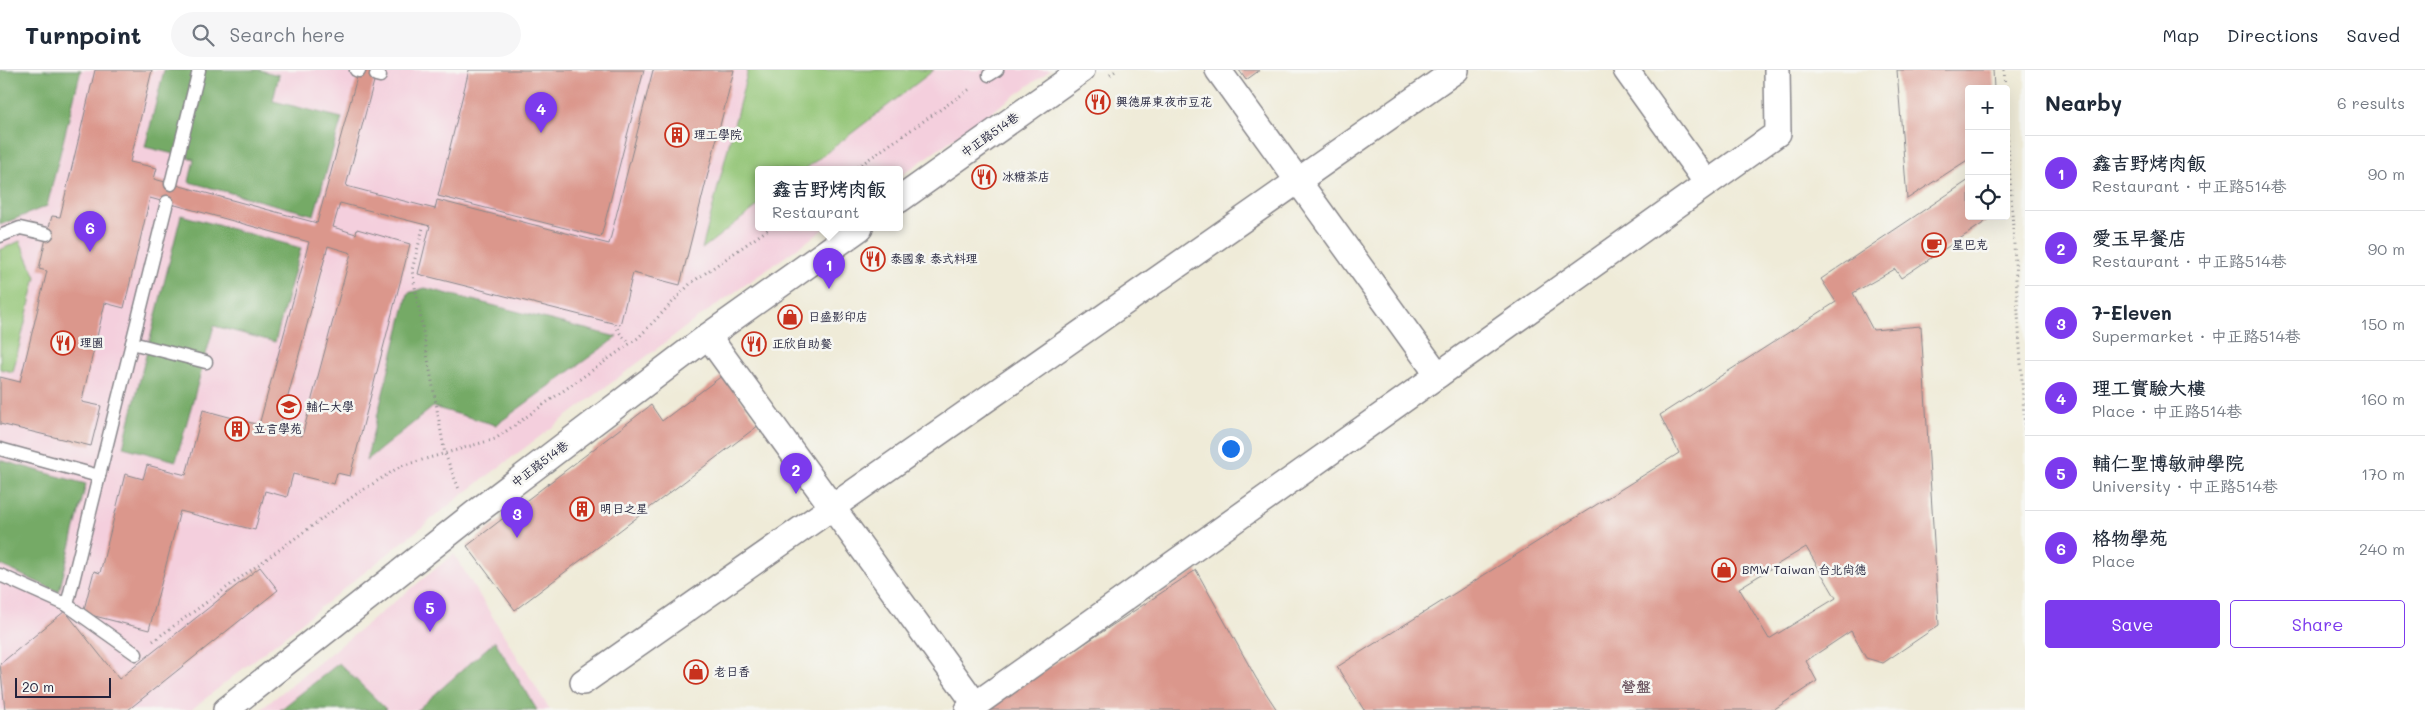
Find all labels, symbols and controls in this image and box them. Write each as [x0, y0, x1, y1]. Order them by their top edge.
search box [171, 12, 521, 57]
text: Turnpoint [25, 19, 141, 50]
icon: search [189, 21, 217, 49]
text: Search here [229, 22, 345, 47]
text: Map [2162, 23, 2199, 47]
text: Directions [2227, 23, 2319, 47]
text: Saved [2347, 23, 2400, 47]
map controls [1965, 85, 2010, 220]
button: + [1965, 85, 2010, 130]
restaurant icon: 興德屏東夜市豆花 [1085, 89, 1111, 115]
text: Nearby [2045, 89, 2122, 116]
pin: 4 [525, 92, 557, 133]
text: 6 results [2337, 92, 2405, 113]
place label: 興德屏東夜市豆花 [1116, 93, 1212, 109]
street label: 中正路514巷 [957, 108, 1022, 160]
building icon: 理工學院 [664, 122, 690, 148]
place label: 理工學院 [694, 126, 742, 142]
button: − [1965, 130, 2010, 175]
text: 鑫吉野烤肉飯 [2092, 150, 2206, 175]
text: 1 [2057, 163, 2065, 184]
text: 90 m [2368, 163, 2405, 184]
restaurant icon: 冰糖茶店 [971, 164, 997, 190]
popup [755, 166, 903, 231]
place label: 冰糖茶店 [1002, 168, 1050, 184]
button: locate [1965, 175, 2010, 220]
text: Restaurant · 中正路514巷 [2092, 175, 2287, 196]
text: 鑫吉野烤肉飯 [772, 176, 886, 201]
text: Restaurant [772, 201, 860, 222]
pin: 6 [74, 211, 106, 252]
text: 愛玉早餐店 [2092, 225, 2187, 250]
cafe icon: 星巴克 [1921, 232, 1947, 258]
place label: 星巴克 [1952, 236, 1988, 252]
text: 2 [2057, 238, 2065, 259]
text: 90 m [2368, 238, 2405, 259]
restaurant icon: 泰國象 泰式料理 [860, 246, 886, 272]
pin: 1 [813, 248, 845, 289]
place label: 泰國象 泰式料理 [890, 250, 978, 266]
text: Restaurant · 中正路514巷 [2092, 250, 2287, 271]
text: 7-Eleven [2092, 300, 2172, 325]
shop icon: 日盛影印店 [777, 304, 803, 330]
place label: 日盛影印店 [808, 308, 868, 324]
text: 3 [2056, 313, 2066, 334]
text: 150 m [2361, 313, 2405, 334]
text: Supermarket · 中正路514巷 [2092, 325, 2301, 346]
restaurant icon: 理園 [50, 330, 76, 356]
restaurant icon: 正欣自助餐 [741, 331, 767, 357]
place label: 理園 [80, 334, 104, 350]
place label: 正欣自助餐 [772, 335, 832, 351]
text: 理工實驗大樓 [2092, 375, 2206, 400]
text: 4 [2056, 388, 2066, 409]
text: 160 m [2360, 388, 2405, 409]
school or university icon: 輔仁大學 [276, 394, 302, 420]
place label: 輔仁大學 [306, 398, 354, 414]
text: Place · 中正路514巷 [2092, 400, 2242, 421]
building icon: 立言學苑 [224, 416, 250, 442]
place label: 立言學苑 [254, 420, 302, 436]
your location [1218, 436, 1244, 462]
street label: 中正路514巷 [508, 437, 571, 490]
text: 輔仁聖博敏神學院 [2092, 450, 2244, 475]
pin: 2 [780, 453, 812, 494]
text: 5 [2056, 463, 2066, 484]
text: 170 m [2361, 463, 2405, 484]
text: University · 中正路514巷 [2092, 475, 2278, 496]
building icon: 明日之星 [569, 496, 595, 522]
pin: 3 [501, 497, 533, 538]
place label: 明日之星 [600, 500, 648, 516]
text: 格物學苑 [2092, 525, 2168, 550]
text: 6 [2056, 538, 2066, 559]
text: 240 m [2359, 538, 2405, 559]
text: Place [2092, 550, 2135, 571]
shop icon: BMW Taiwan 台北尚德 [1711, 557, 1737, 583]
place label: BMW Taiwan 台北尚德 [1742, 561, 1867, 577]
pin: 5 [414, 591, 446, 632]
button: Save [2045, 600, 2220, 648]
button: Share [2230, 600, 2405, 648]
shop icon: 老日香 [683, 659, 709, 685]
place label: 老日香 [714, 663, 750, 679]
scale bar [15, 675, 111, 698]
district label: 營盤 [1621, 676, 1651, 696]
text: 20 m [22, 677, 54, 696]

